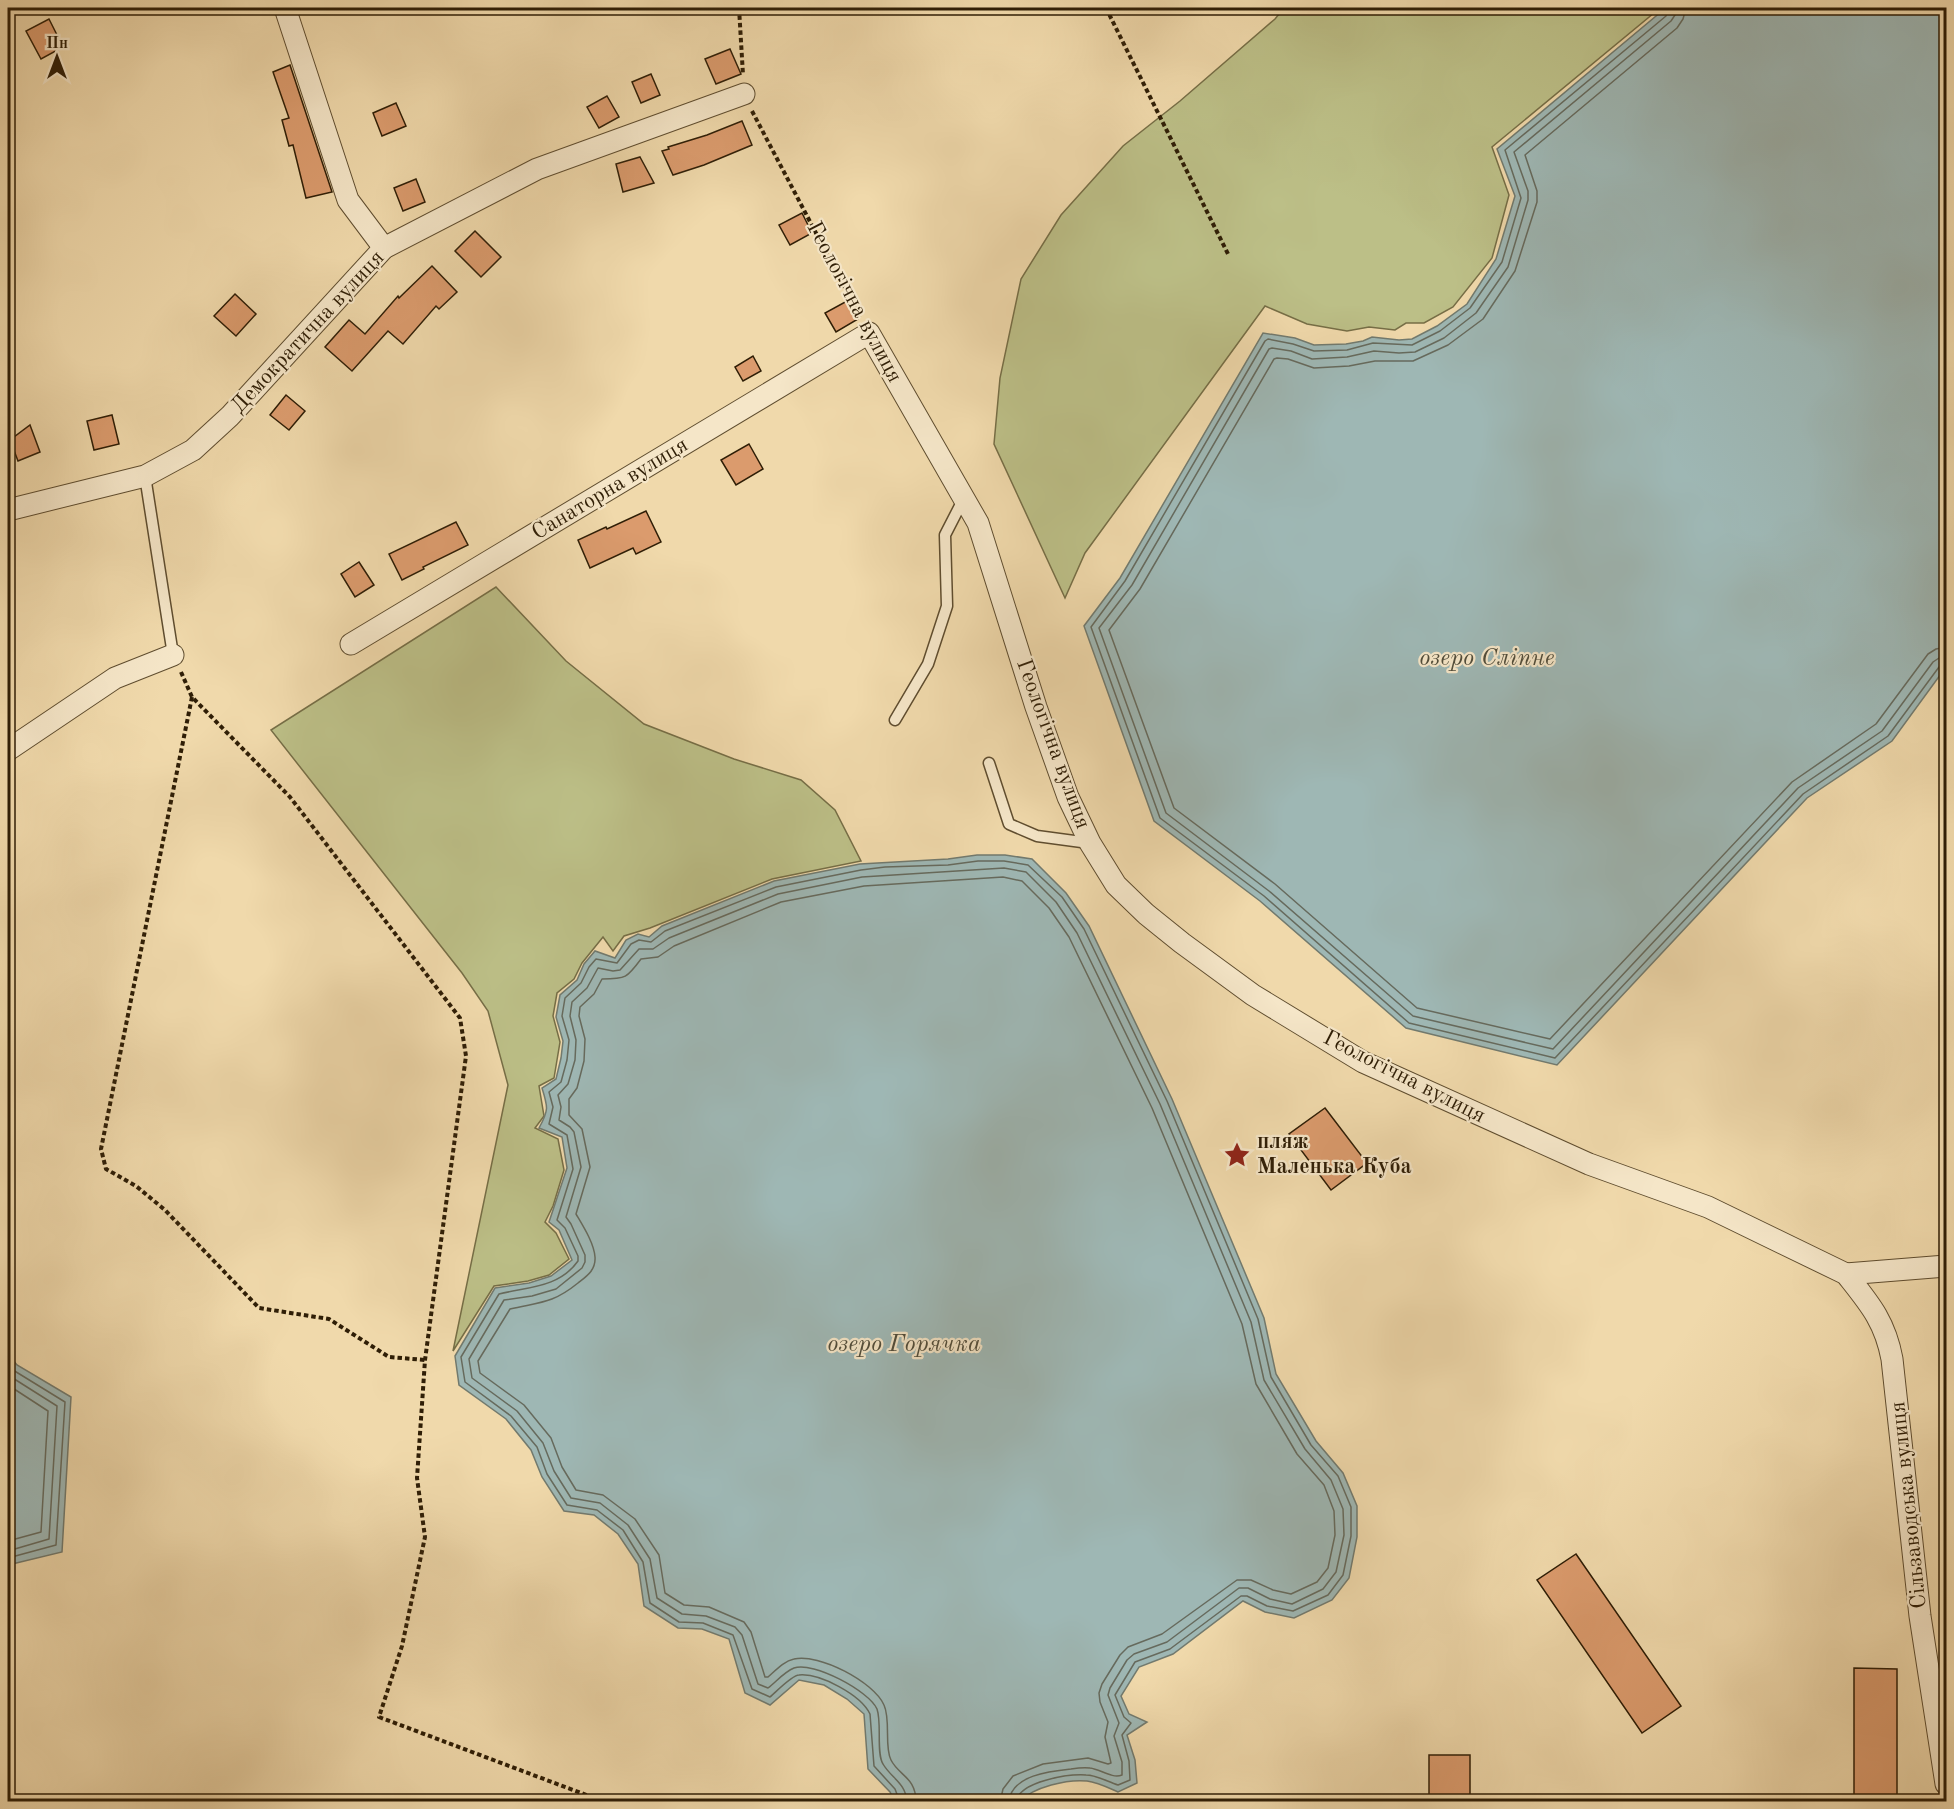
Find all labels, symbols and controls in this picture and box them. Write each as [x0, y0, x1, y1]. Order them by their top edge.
north arrow [27, 27, 87, 87]
text: Пн [46, 36, 68, 52]
street label: Геологічна вулиця [802, 218, 906, 386]
street label: Демократична вулиця [227, 247, 389, 417]
street label: Санаторна вулиця [528, 434, 692, 544]
water label: озеро Сліпне [1419, 647, 1555, 671]
street label: Геологічна вулиця [1012, 656, 1094, 832]
street label: Геологічна вулиця [1319, 1027, 1489, 1127]
place label: пляж Маленька Куба [1257, 1131, 1412, 1178]
place icon: пляж Маленька Куба [1222, 1140, 1252, 1170]
water label: озеро Горячка [827, 1333, 981, 1357]
street label: Сільзаводська вулиця [1887, 1400, 1931, 1610]

